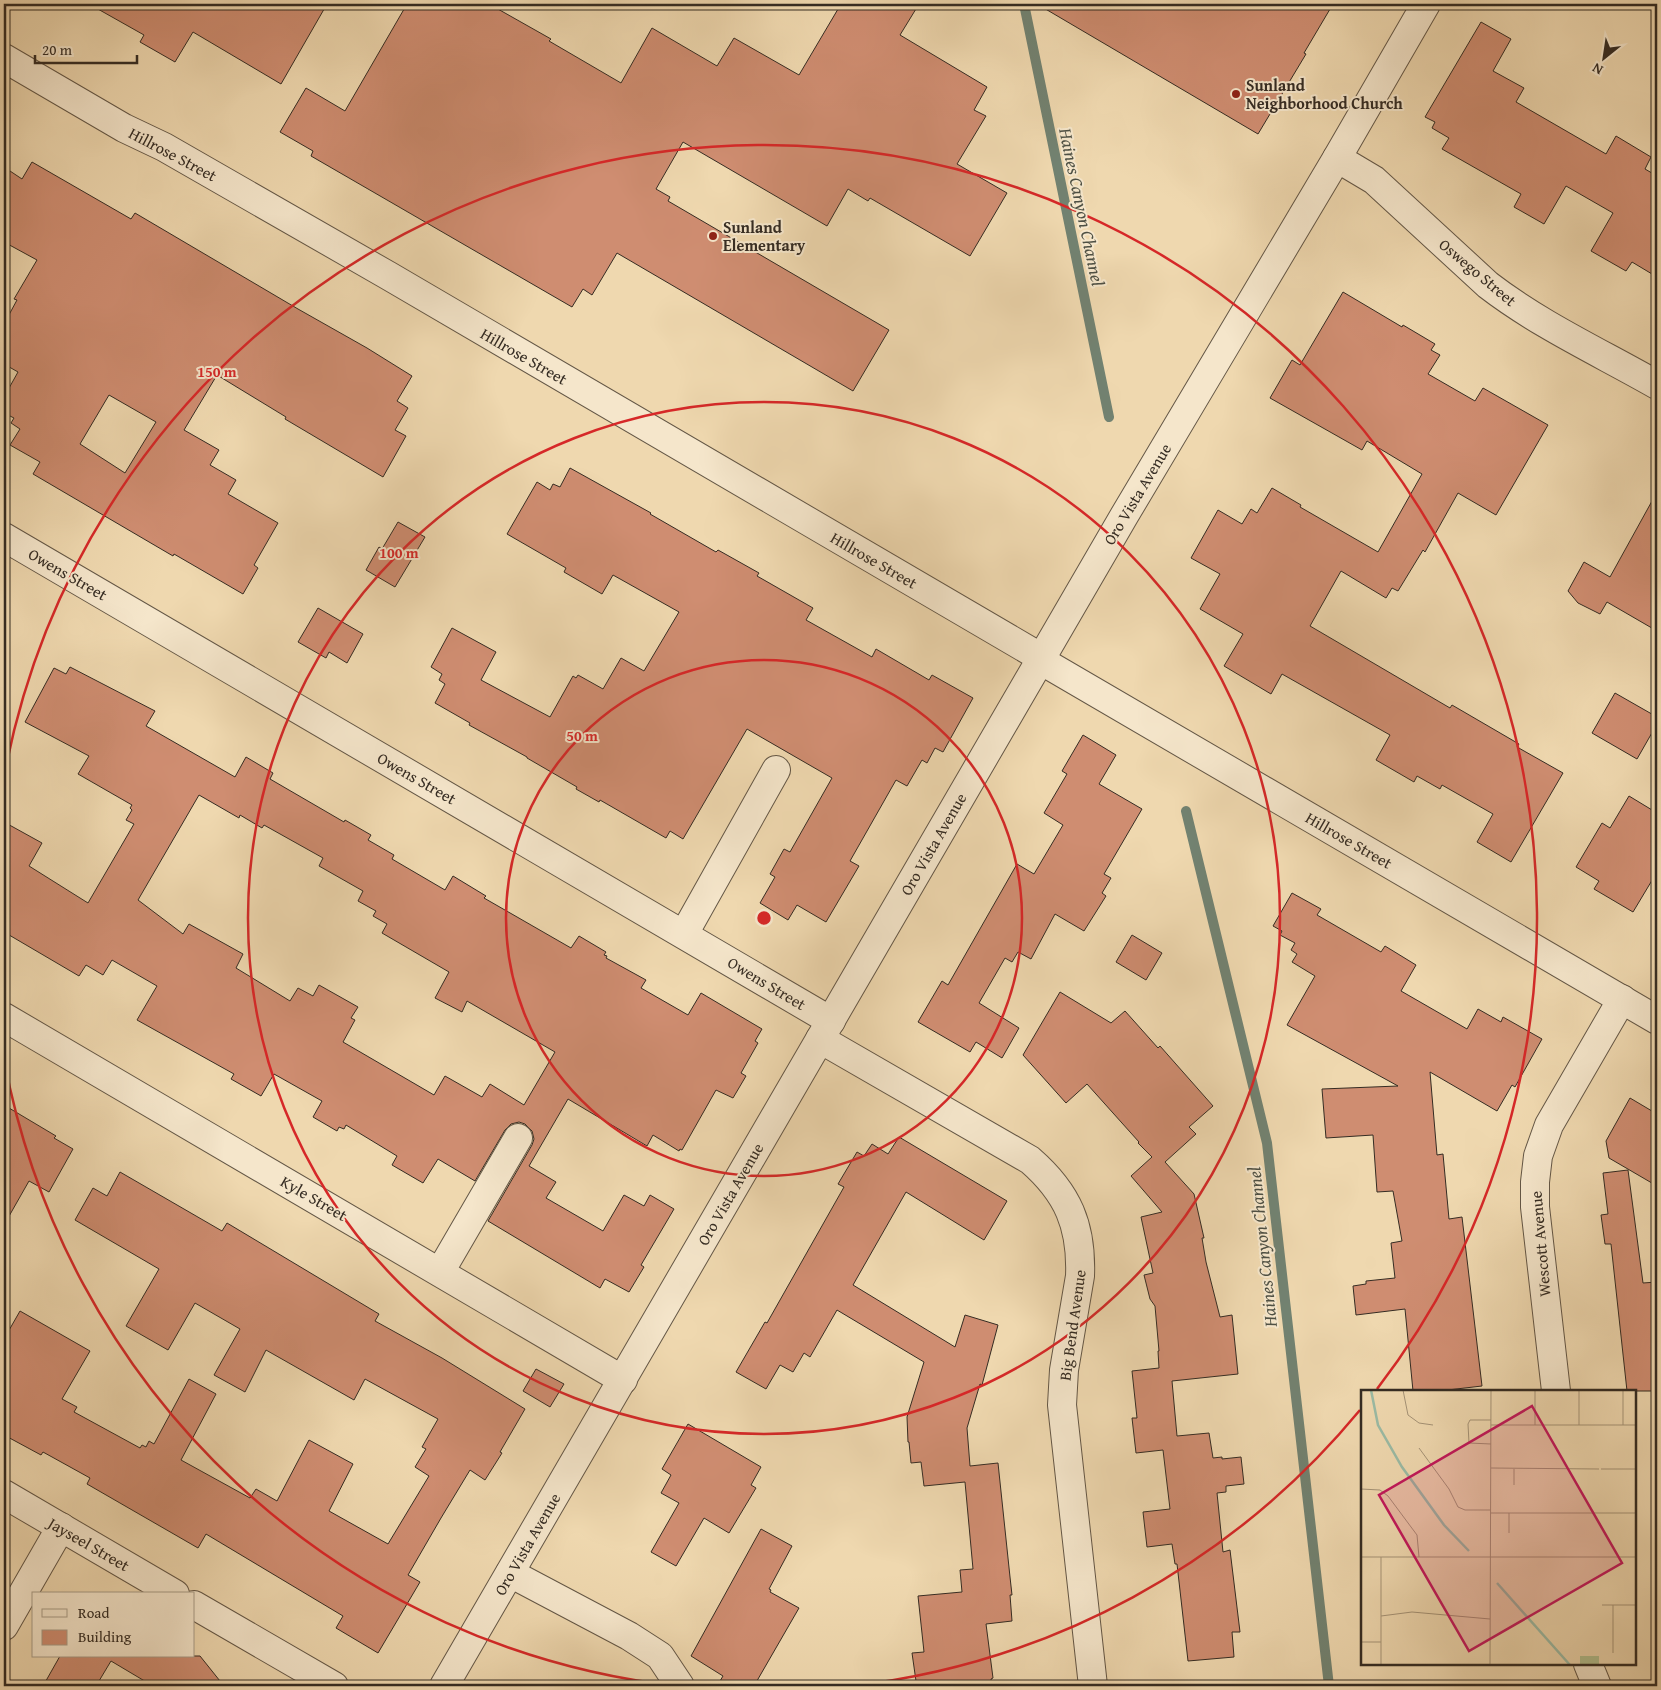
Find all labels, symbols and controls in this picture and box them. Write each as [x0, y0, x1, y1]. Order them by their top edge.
scale bar [35, 32, 138, 64]
north arrow [1578, 32, 1628, 82]
text: 20 m [42, 39, 73, 60]
text: N [1588, 58, 1607, 80]
place label: Sunland Neighborhood Church [1246, 73, 1403, 115]
marker: Sunland Neighborhood Church [1230, 88, 1242, 100]
street label: Hillrose Street [125, 121, 222, 187]
water label: Haines Canyon Channel [1052, 124, 1112, 289]
place label: Sunland Elementary [723, 215, 806, 257]
marker: Sunland Elementary [707, 230, 719, 242]
street label: Oswego Street [1434, 232, 1522, 312]
street label: Hillrose Street [476, 321, 572, 391]
text: 150 m [197, 361, 237, 382]
street label: Oro Vista Avenue [1097, 439, 1177, 549]
street label: Hillrose Street [826, 525, 922, 595]
street label: Owens Street [24, 542, 112, 606]
text: 100 m [379, 542, 419, 563]
text: 50 m [566, 725, 598, 746]
street label: Owens Street [373, 746, 461, 810]
street label: Oro Vista Avenue [894, 788, 972, 900]
street label: Hillrose Street [1301, 805, 1397, 875]
centre of rings [755, 909, 773, 927]
street label: Owens Street [723, 950, 811, 1016]
street label: Oro Vista Avenue [691, 1138, 769, 1250]
water label: Haines Canyon Channel [1240, 1165, 1284, 1329]
street label: Kyle Street [276, 1169, 352, 1227]
street label: Wescott Avenue [1523, 1190, 1557, 1298]
street label: Big Bend Avenue [1052, 1268, 1092, 1382]
inset map [1361, 1390, 1636, 1665]
street label: Oro Vista Avenue [488, 1488, 566, 1600]
street label: Jayseel Street [42, 1510, 134, 1577]
legend [32, 1592, 195, 1658]
text: Road [78, 1602, 109, 1623]
text: Building [78, 1626, 132, 1647]

